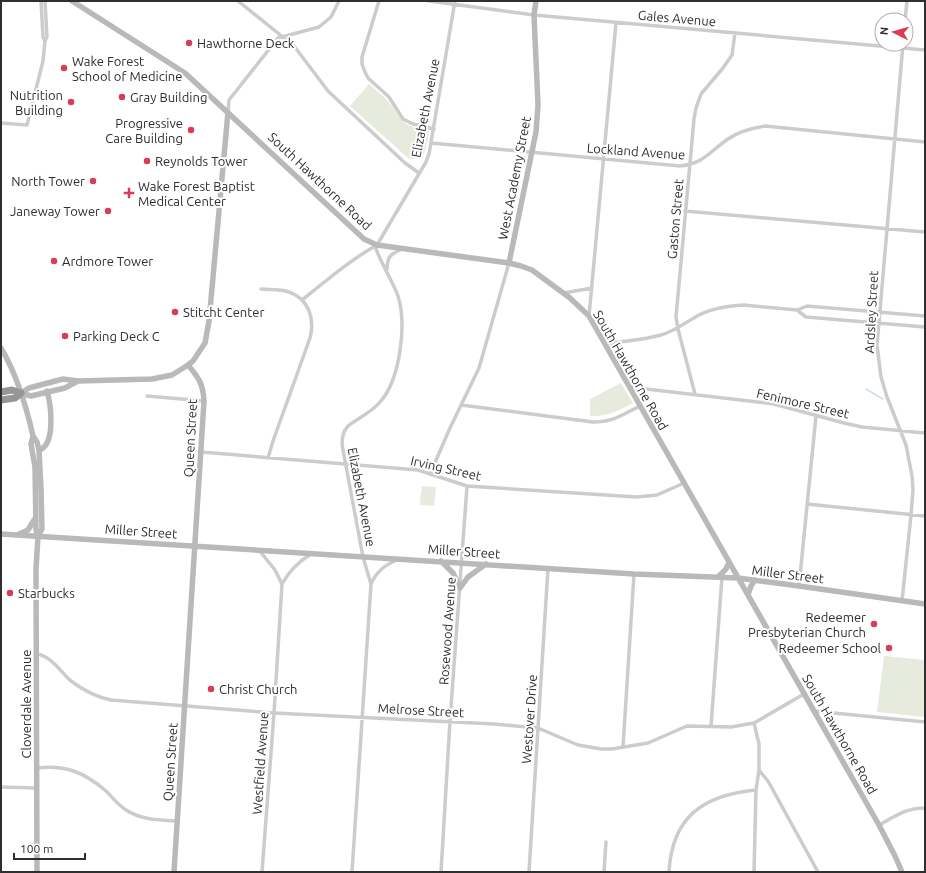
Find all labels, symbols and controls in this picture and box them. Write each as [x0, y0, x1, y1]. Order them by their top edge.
street label: Gales Avenue [637, 8, 717, 28]
north arrow [874, 12, 914, 52]
text: N [878, 26, 890, 36]
place label: Hawthorne Deck [197, 36, 295, 50]
marker: Hawthorne Deck [184, 38, 194, 48]
place label: Wake Forest School of Medicine [72, 54, 182, 83]
street label: Elizabeth Avenue [409, 57, 441, 159]
marker: Wake Forest School of Medicine [59, 63, 69, 73]
place label: Nutrition Building [10, 88, 63, 117]
place label: Gray Building [130, 90, 207, 104]
marker: Gray Building [117, 92, 127, 102]
marker: Nutrition Building [66, 97, 76, 107]
street label: West Academy Street [495, 115, 533, 241]
place label: Progressive Care Building [105, 116, 183, 145]
marker: Progressive Care Building [186, 125, 196, 135]
street label: South Hawthorne Road [266, 130, 374, 232]
street label: Lockland Avenue [586, 141, 686, 161]
place label: Reynolds Tower [155, 154, 248, 168]
marker: Reynolds Tower [142, 156, 152, 166]
place label: North Tower [11, 174, 85, 188]
marker: North Tower [88, 176, 98, 186]
street label: Gaston Street [665, 178, 685, 260]
place label: Wake Forest Baptist Medical Center [138, 179, 255, 208]
marker: Wake Forest Baptist Medical Center [123, 187, 135, 199]
place label: Janeway Tower [10, 204, 100, 218]
marker: Janeway Tower [103, 206, 113, 216]
place label: Ardmore Tower [62, 254, 153, 268]
marker: Ardmore Tower [49, 256, 59, 266]
street label: Ardsley Street [862, 270, 880, 354]
place label: Stitcht Center [183, 305, 265, 319]
marker: Stitcht Center [170, 307, 180, 317]
street label: South Hawthorne Road [591, 308, 671, 432]
place label: Parking Deck C [73, 329, 160, 343]
marker: Parking Deck C [60, 331, 70, 341]
street label: Fenimore Street [755, 386, 851, 420]
street label: Queen Street [181, 398, 200, 478]
street label: Elizabeth Avenue [346, 446, 378, 548]
street label: Irving Street [409, 453, 483, 483]
street label: Miller Street [104, 521, 178, 541]
street label: Miller Street [427, 541, 501, 561]
street label: Miller Street [751, 563, 825, 585]
street label: Rosewood Avenue [436, 577, 458, 685]
place label: Starbucks [18, 586, 75, 600]
marker: Starbucks [5, 588, 15, 598]
place label: Redeemer Presbyterian Church [748, 610, 866, 639]
marker: Redeemer Presbyterian Church [869, 619, 879, 629]
place label: Redeemer School [779, 641, 882, 655]
marker: Redeemer School [884, 643, 894, 653]
street label: Cloverdale Avenue [19, 649, 33, 759]
street label: South Hawthorne Road [800, 672, 880, 796]
street label: Westover Drive [519, 674, 539, 764]
place label: Christ Church [219, 682, 297, 696]
marker: Christ Church [206, 684, 216, 694]
street label: Melrose Street [377, 701, 465, 719]
street label: Westfield Avenue [249, 711, 271, 815]
street label: Queen Street [160, 722, 181, 802]
scale bar [14, 835, 85, 861]
text: 100 m [20, 842, 53, 855]

